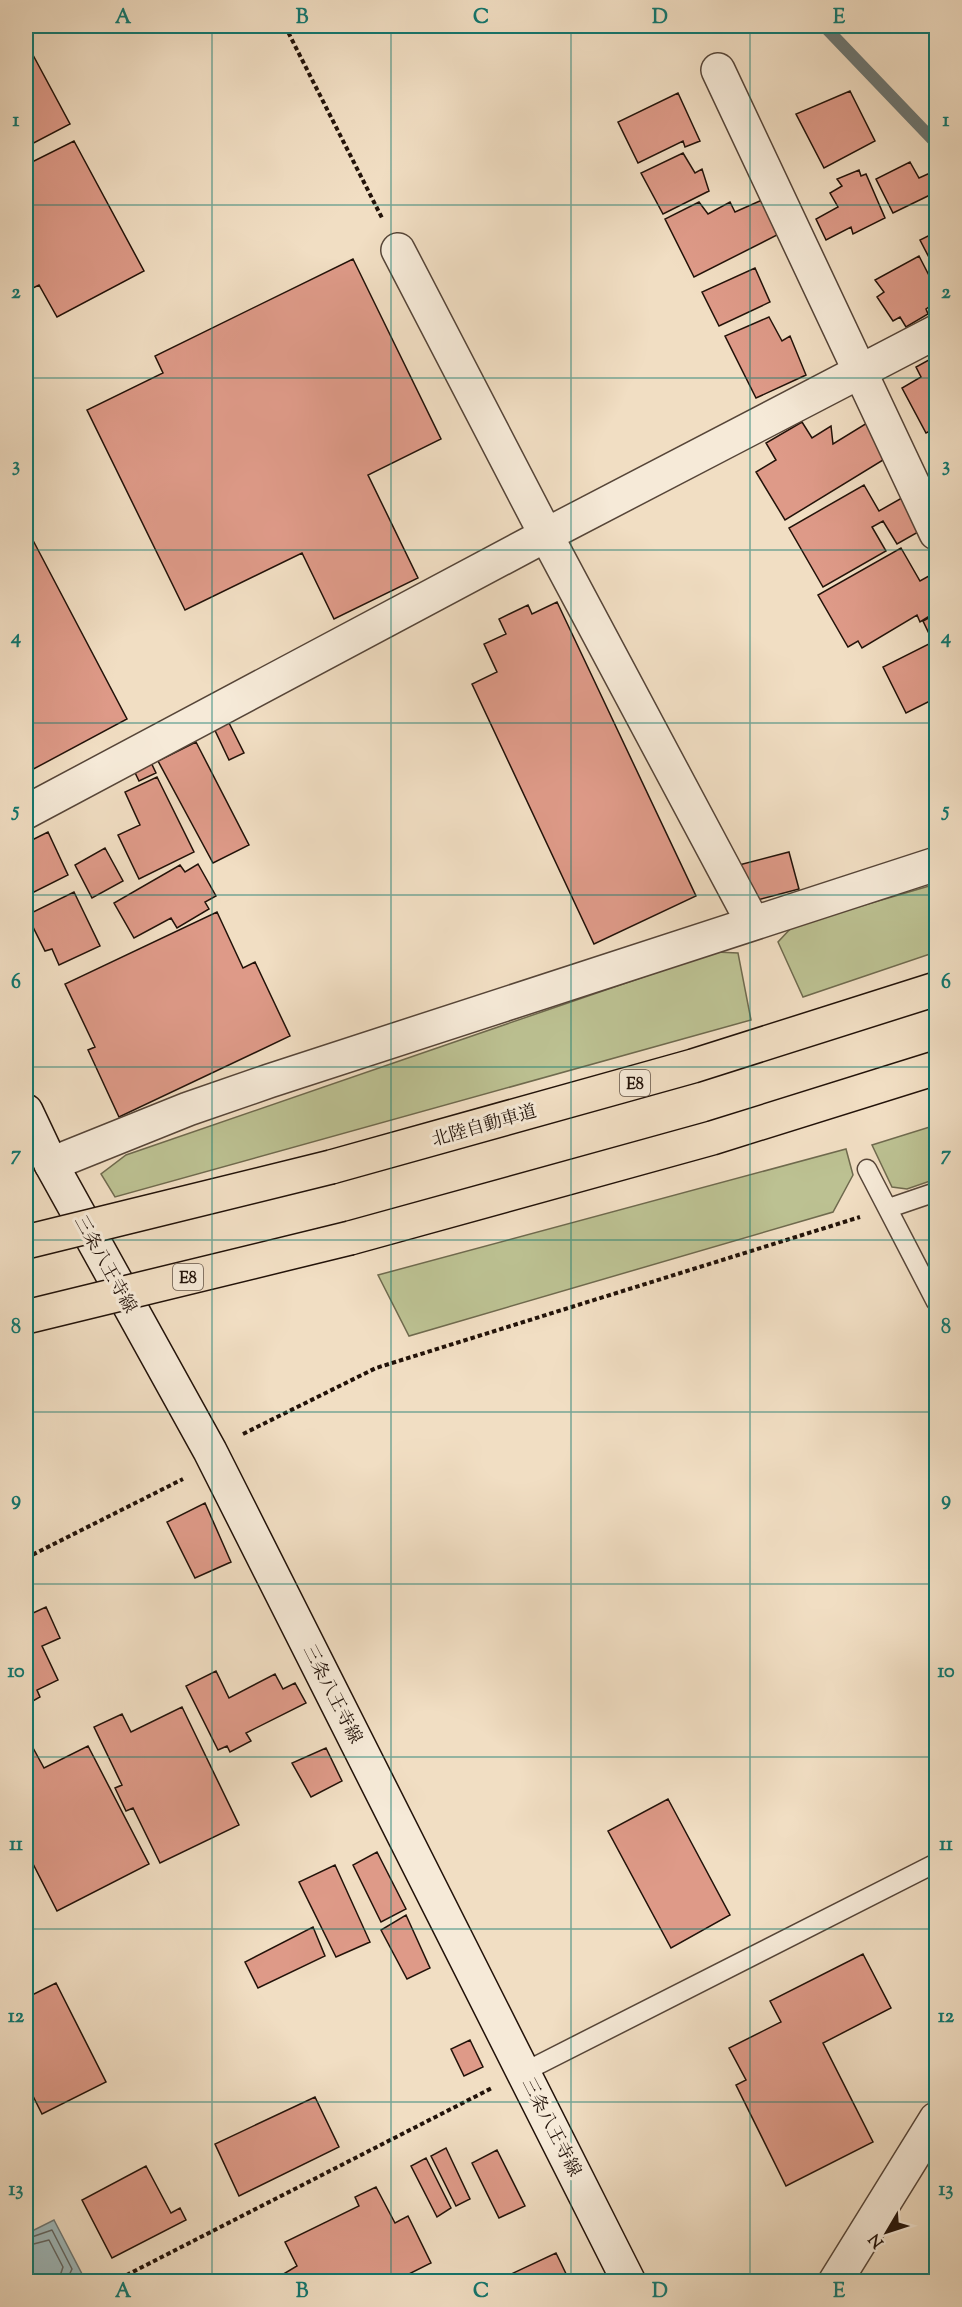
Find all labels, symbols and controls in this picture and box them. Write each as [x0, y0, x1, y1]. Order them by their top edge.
text: A [115, 4, 132, 33]
text: B [296, 4, 309, 33]
text: C [473, 4, 489, 33]
text: D [652, 4, 668, 33]
text: E [833, 4, 846, 33]
text: 1 [13, 107, 20, 136]
text: 1 [943, 107, 950, 136]
text: 2 [11, 279, 21, 308]
text: 2 [941, 279, 951, 308]
text: 3 [12, 452, 20, 481]
text: 3 [942, 452, 950, 481]
text: 4 [10, 624, 21, 653]
text: 4 [940, 624, 951, 653]
text: 5 [11, 797, 20, 826]
text: 5 [941, 797, 950, 826]
text: 6 [11, 969, 21, 998]
text: 6 [941, 969, 951, 998]
road number: E8 [620, 1070, 650, 1096]
street label: 北陸自動車道 [429, 1100, 540, 1154]
text: 7 [11, 1141, 22, 1170]
text: 7 [941, 1141, 952, 1170]
street label: 三条八王寺線 [67, 1211, 142, 1319]
road number: E8 [173, 1264, 203, 1290]
text: 8 [11, 1314, 21, 1343]
text: 8 [941, 1314, 951, 1343]
text: 9 [11, 1486, 21, 1515]
text: 9 [941, 1486, 951, 1515]
street label: 三条八王寺線 [295, 1641, 367, 1749]
text: 10 [7, 1658, 25, 1687]
text: 10 [937, 1658, 955, 1687]
text: 11 [9, 1831, 23, 1860]
text: 11 [939, 1831, 953, 1860]
text: 12 [8, 2003, 25, 2032]
text: 12 [938, 2003, 955, 2032]
street label: 三条八王寺線 [514, 2074, 586, 2182]
text: 13 [9, 2176, 23, 2205]
text: 13 [939, 2176, 953, 2205]
north arrow [857, 2202, 917, 2262]
text: N [864, 2227, 890, 2252]
text: A [115, 2278, 132, 2307]
text: B [296, 2278, 309, 2307]
text: C [473, 2278, 489, 2307]
text: D [652, 2278, 668, 2307]
text: E [833, 2278, 846, 2307]

